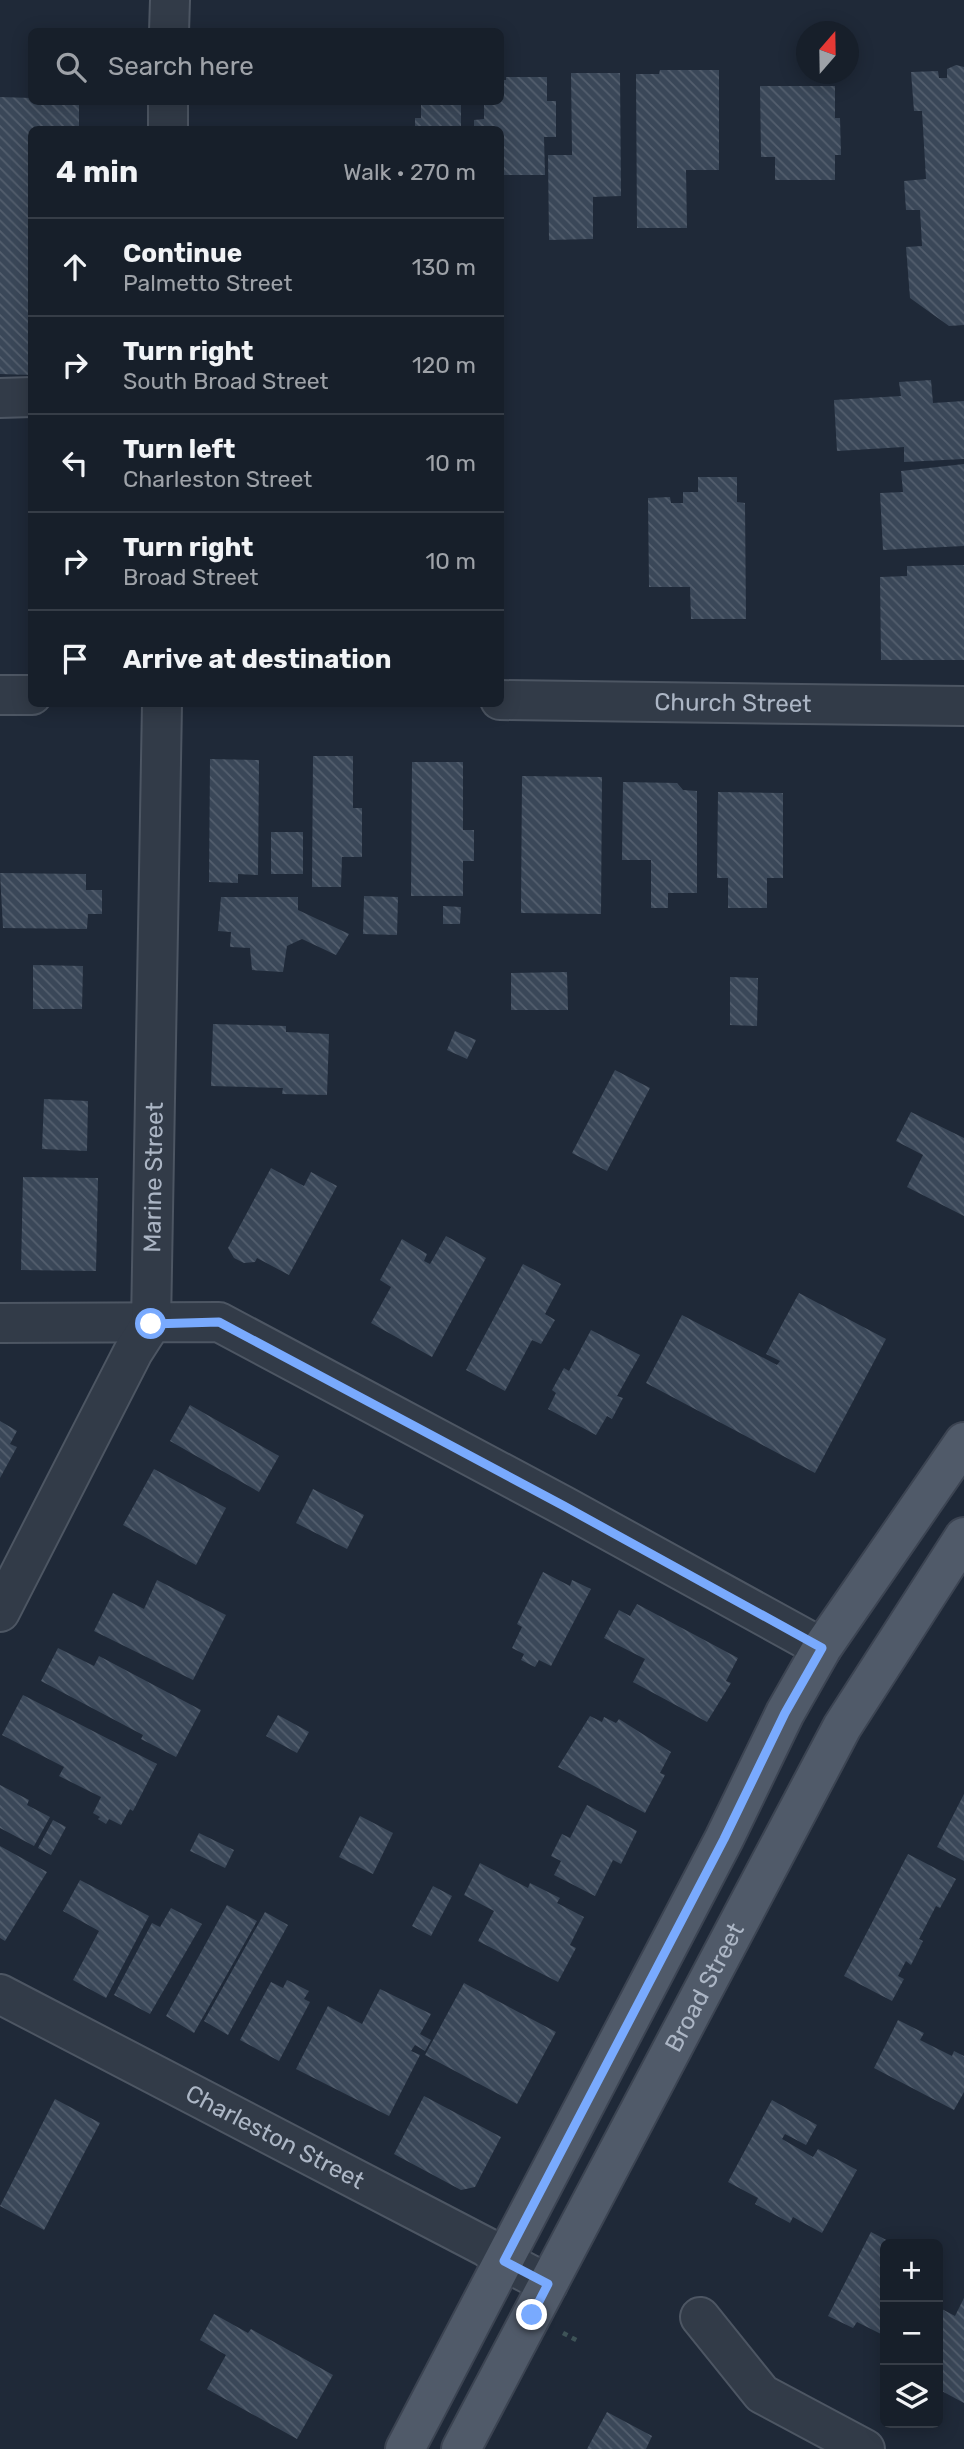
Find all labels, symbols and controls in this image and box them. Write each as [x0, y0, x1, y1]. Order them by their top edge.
north arrow [796, 21, 859, 84]
search box [28, 28, 504, 105]
icon: search [52, 48, 90, 86]
text: Search here [108, 51, 254, 82]
text: 4 min [56, 154, 138, 190]
text: Walk · 270 m [343, 158, 476, 186]
text: Continue [123, 238, 242, 269]
icon: ahead [56, 248, 94, 286]
text: 130 m [412, 253, 476, 281]
text: Palmetto Street [123, 269, 292, 297]
text: Turn right [123, 336, 253, 367]
icon: right [56, 346, 94, 384]
text: 120 m [412, 351, 476, 379]
text: South Broad Street [123, 367, 329, 395]
text: Turn left [123, 434, 235, 465]
icon: left [56, 444, 94, 482]
text: 10 m [425, 449, 476, 477]
text: Charleston Street [123, 465, 312, 493]
text: Turn right [123, 532, 253, 563]
icon: right [56, 542, 94, 580]
text: 10 m [425, 547, 476, 575]
text: Broad Street [123, 563, 259, 591]
icon: arrive [56, 640, 94, 678]
text: Arrive at destination [123, 644, 391, 675]
street label: Church Street [654, 688, 812, 718]
street label: Marine Street [138, 1102, 169, 1253]
route start [135, 1308, 166, 1339]
street label: Broad Street [659, 1918, 750, 2056]
street label: Charleston Street [181, 2079, 369, 2195]
map controls [880, 2239, 943, 2428]
button: + [880, 2239, 943, 2302]
route end [516, 2299, 547, 2330]
button: − [880, 2302, 943, 2365]
button: layers [880, 2365, 943, 2428]

